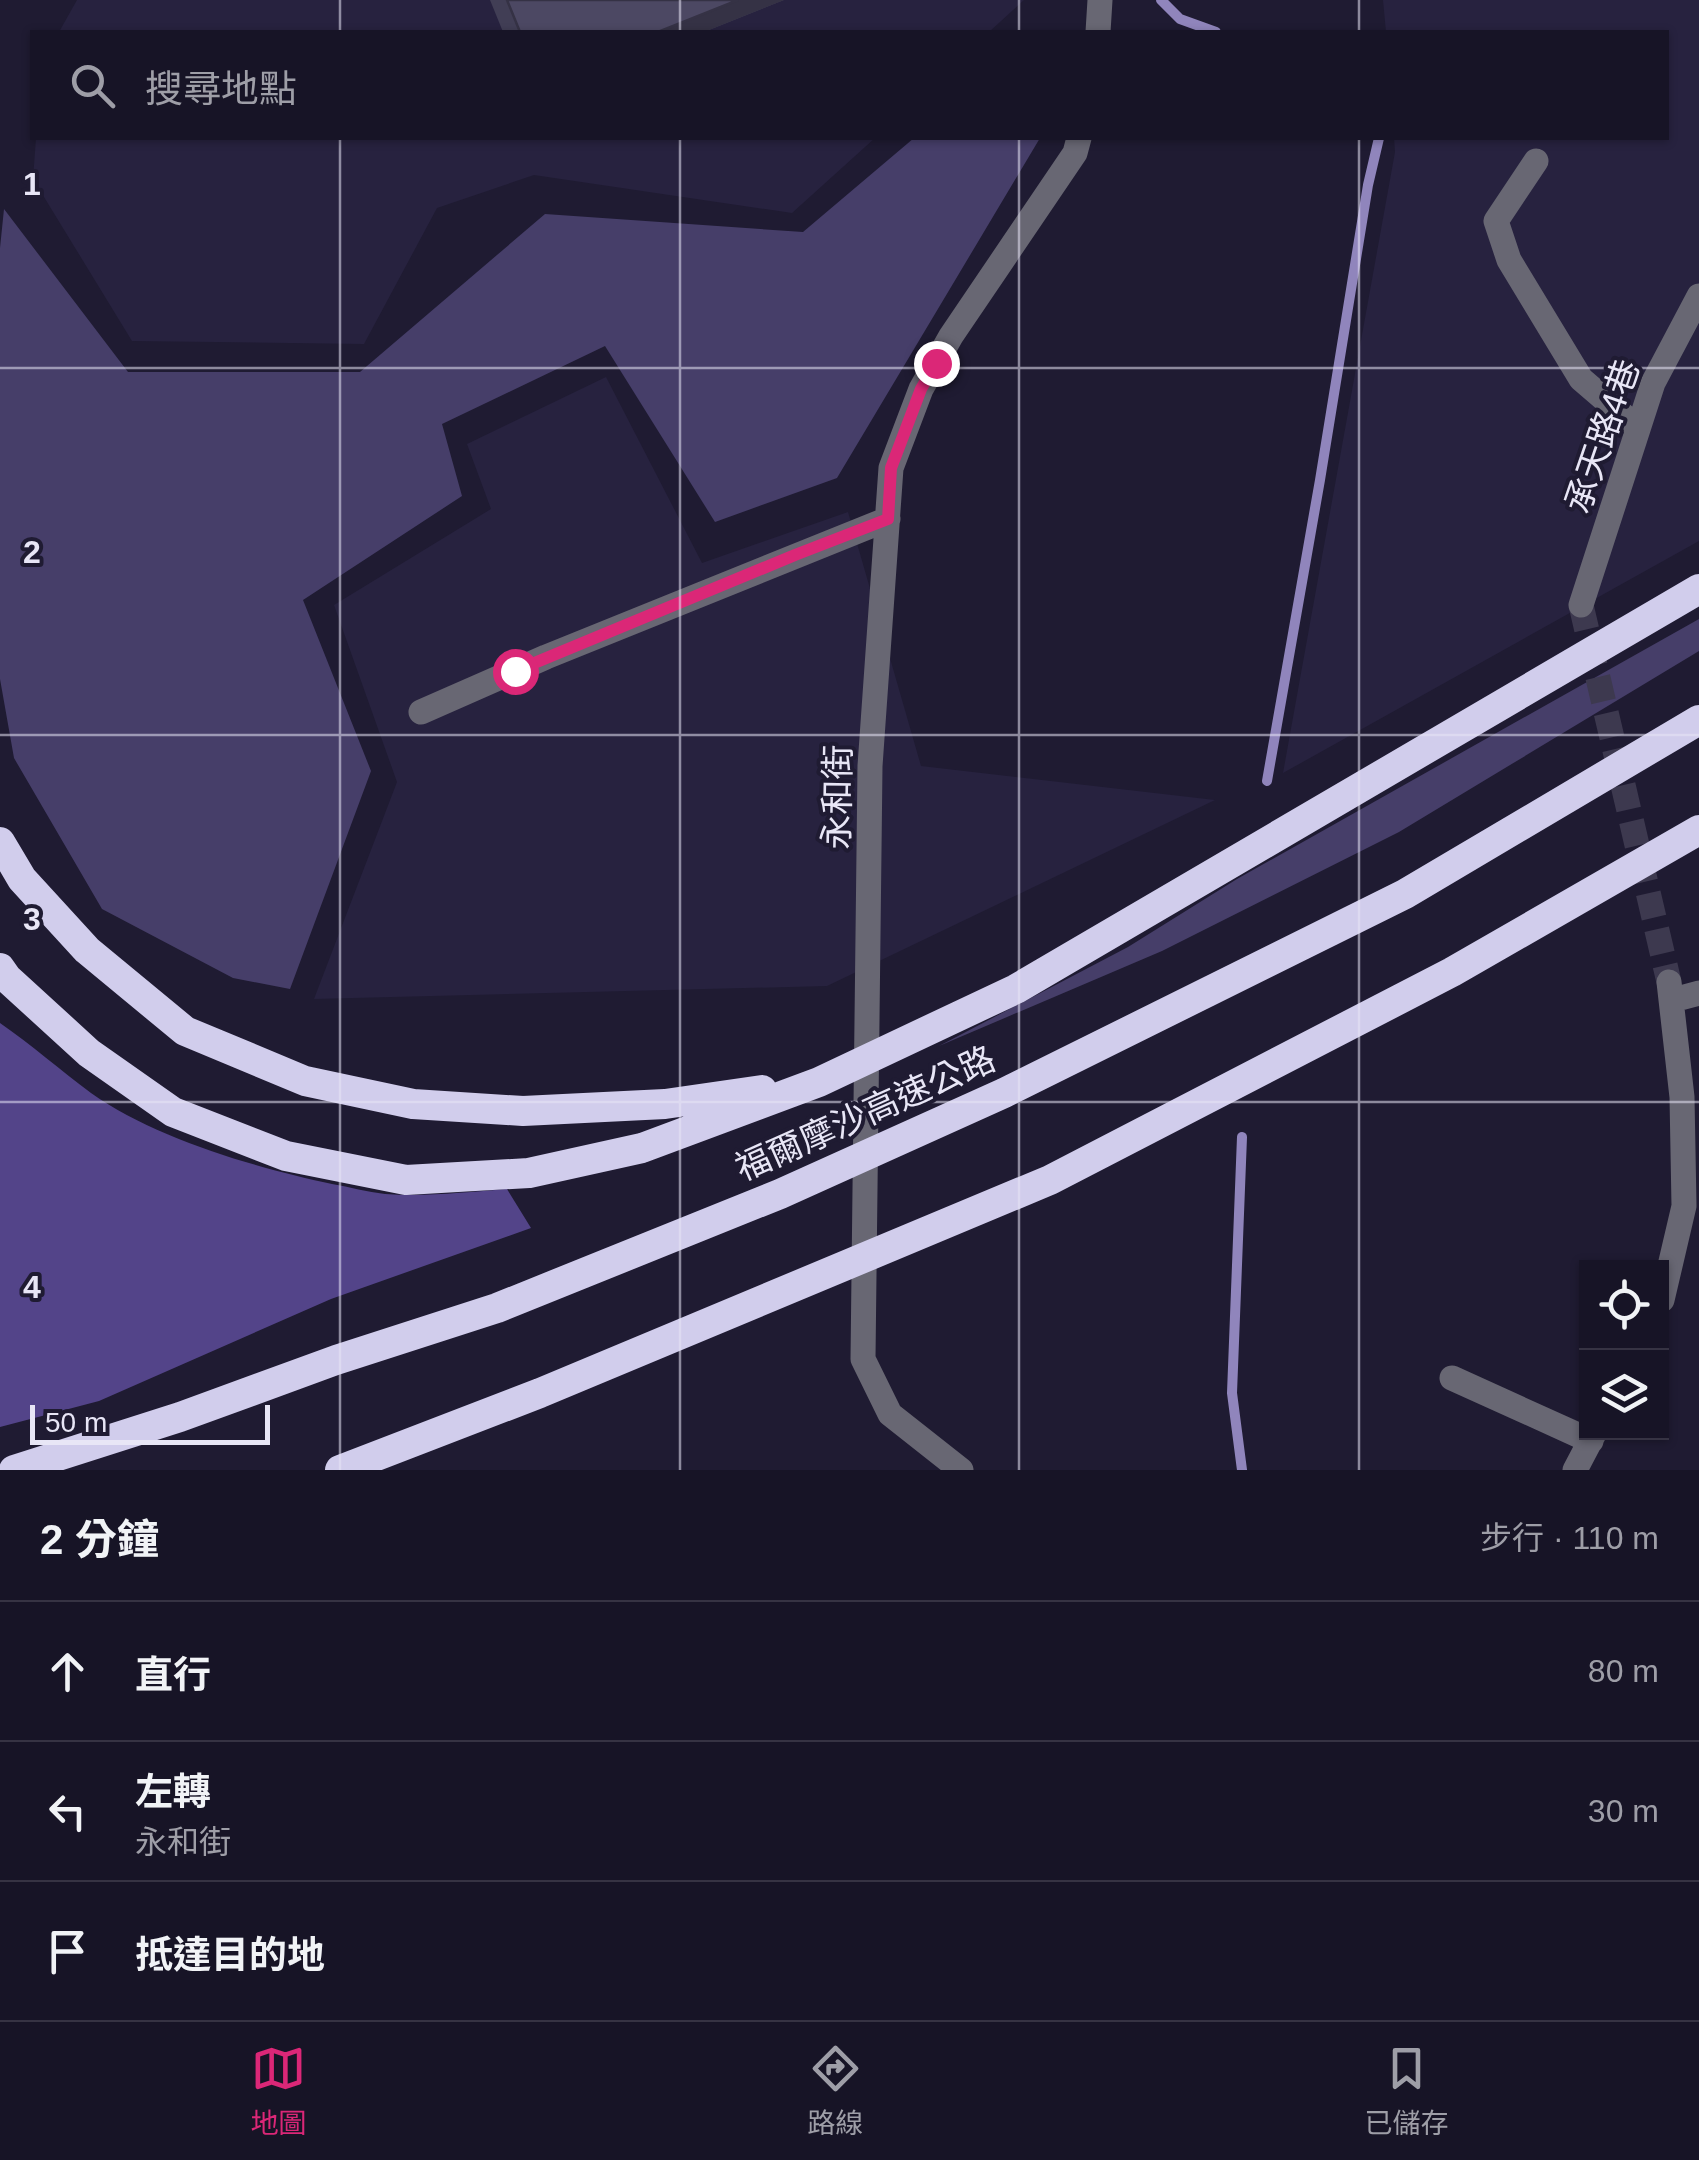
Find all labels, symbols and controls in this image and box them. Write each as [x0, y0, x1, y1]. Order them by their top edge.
search box [30, 30, 1669, 140]
icon: search [65, 58, 120, 113]
text: 搜尋地點 [145, 68, 297, 110]
text: 1 [23, 166, 41, 202]
route end [914, 341, 960, 387]
street label: 承天路4巷 [1558, 354, 1646, 518]
text: 2 [23, 534, 41, 570]
route start [493, 649, 539, 695]
street label: 永和街 [817, 744, 857, 850]
text: 3 [23, 901, 41, 937]
street label: 福爾摩沙高速公路 [729, 1038, 1001, 1188]
map controls [1579, 1260, 1669, 1440]
button: locate [1579, 1260, 1669, 1350]
text: 4 [23, 1269, 41, 1305]
button: layers [1579, 1350, 1669, 1440]
scale bar [30, 1400, 270, 1444]
text: 50 m [45, 1407, 107, 1438]
text: 2 分鐘 [40, 1516, 159, 1563]
text: 步行 · 110 m [1480, 1520, 1659, 1556]
icon: ahead [40, 1644, 95, 1699]
text: 80 m [1588, 1653, 1659, 1689]
text: 直行 [135, 1654, 211, 1696]
text: 左轉 [135, 1771, 211, 1813]
icon: left [40, 1784, 95, 1839]
text: 30 m [1588, 1793, 1659, 1829]
text: 永和街 [135, 1824, 231, 1860]
icon: arrive [40, 1924, 95, 1979]
text: 抵達目的地 [135, 1934, 325, 1976]
tab: 地圖 [250, 2041, 307, 2141]
tab: 路線 [807, 2041, 864, 2141]
tab: 已儲存 [1364, 2041, 1449, 2141]

